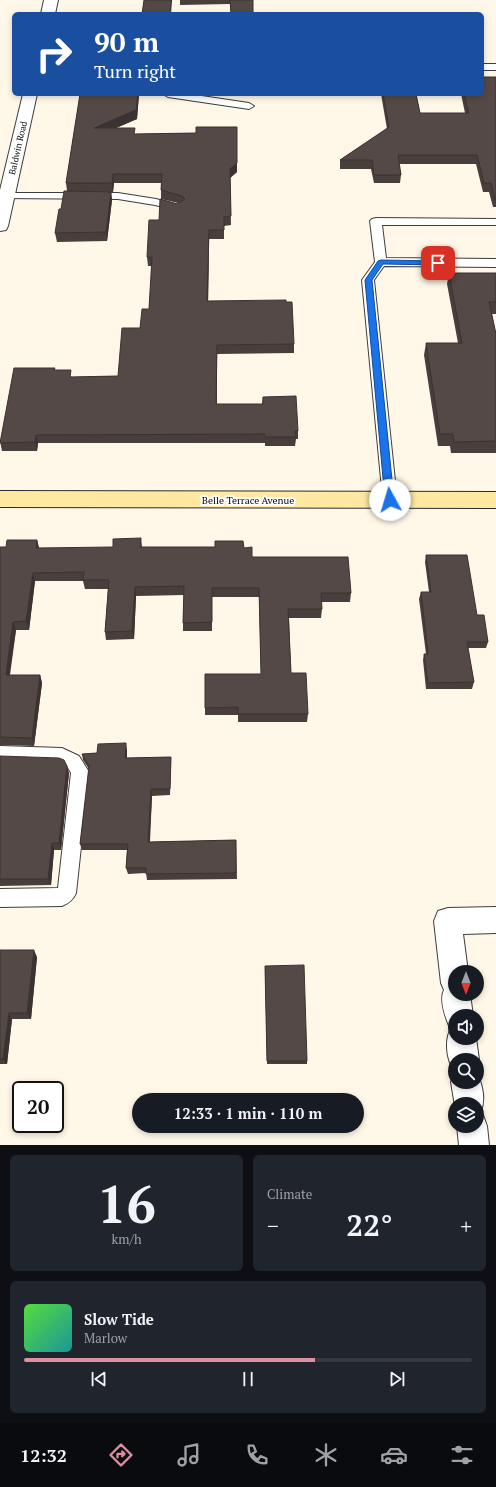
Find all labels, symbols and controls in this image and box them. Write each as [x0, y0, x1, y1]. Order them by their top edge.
text: 90 m [94, 23, 159, 60]
icon: right [28, 28, 80, 80]
text: Turn right [94, 59, 176, 83]
street label: Baldwin Road [6, 120, 30, 176]
pin [421, 246, 455, 280]
icon: arrive [427, 252, 449, 274]
position arrow [369, 479, 411, 521]
street label: Belle Terrace Avenue [202, 494, 294, 507]
north arrow [448, 965, 484, 1001]
map controls [448, 965, 484, 1133]
button: sound [448, 1009, 484, 1045]
button: search [448, 1053, 484, 1089]
speed limit sign: 20 [12, 1081, 64, 1133]
button: layers [448, 1097, 484, 1133]
text: 12:33 · 1 min · 110 m [174, 1103, 322, 1123]
text: 16 [97, 1169, 156, 1238]
text: Climate [267, 1185, 312, 1203]
text: 22° [346, 1205, 393, 1245]
text: − [267, 1211, 279, 1240]
text: + [460, 1211, 472, 1240]
text: km/h [111, 1230, 142, 1248]
text: Slow Tide [84, 1309, 154, 1329]
text: Marlow [84, 1329, 127, 1347]
icon: previous [88, 1368, 110, 1390]
icon: pause [237, 1368, 259, 1390]
icon: next [386, 1368, 408, 1390]
icon: directions [107, 1441, 135, 1469]
icon: music [175, 1441, 203, 1469]
icon: phone [243, 1441, 271, 1469]
icon: climate [312, 1441, 340, 1469]
icon: car [380, 1441, 408, 1469]
icon: filters [448, 1441, 476, 1469]
text: 12:32 [20, 1443, 67, 1467]

